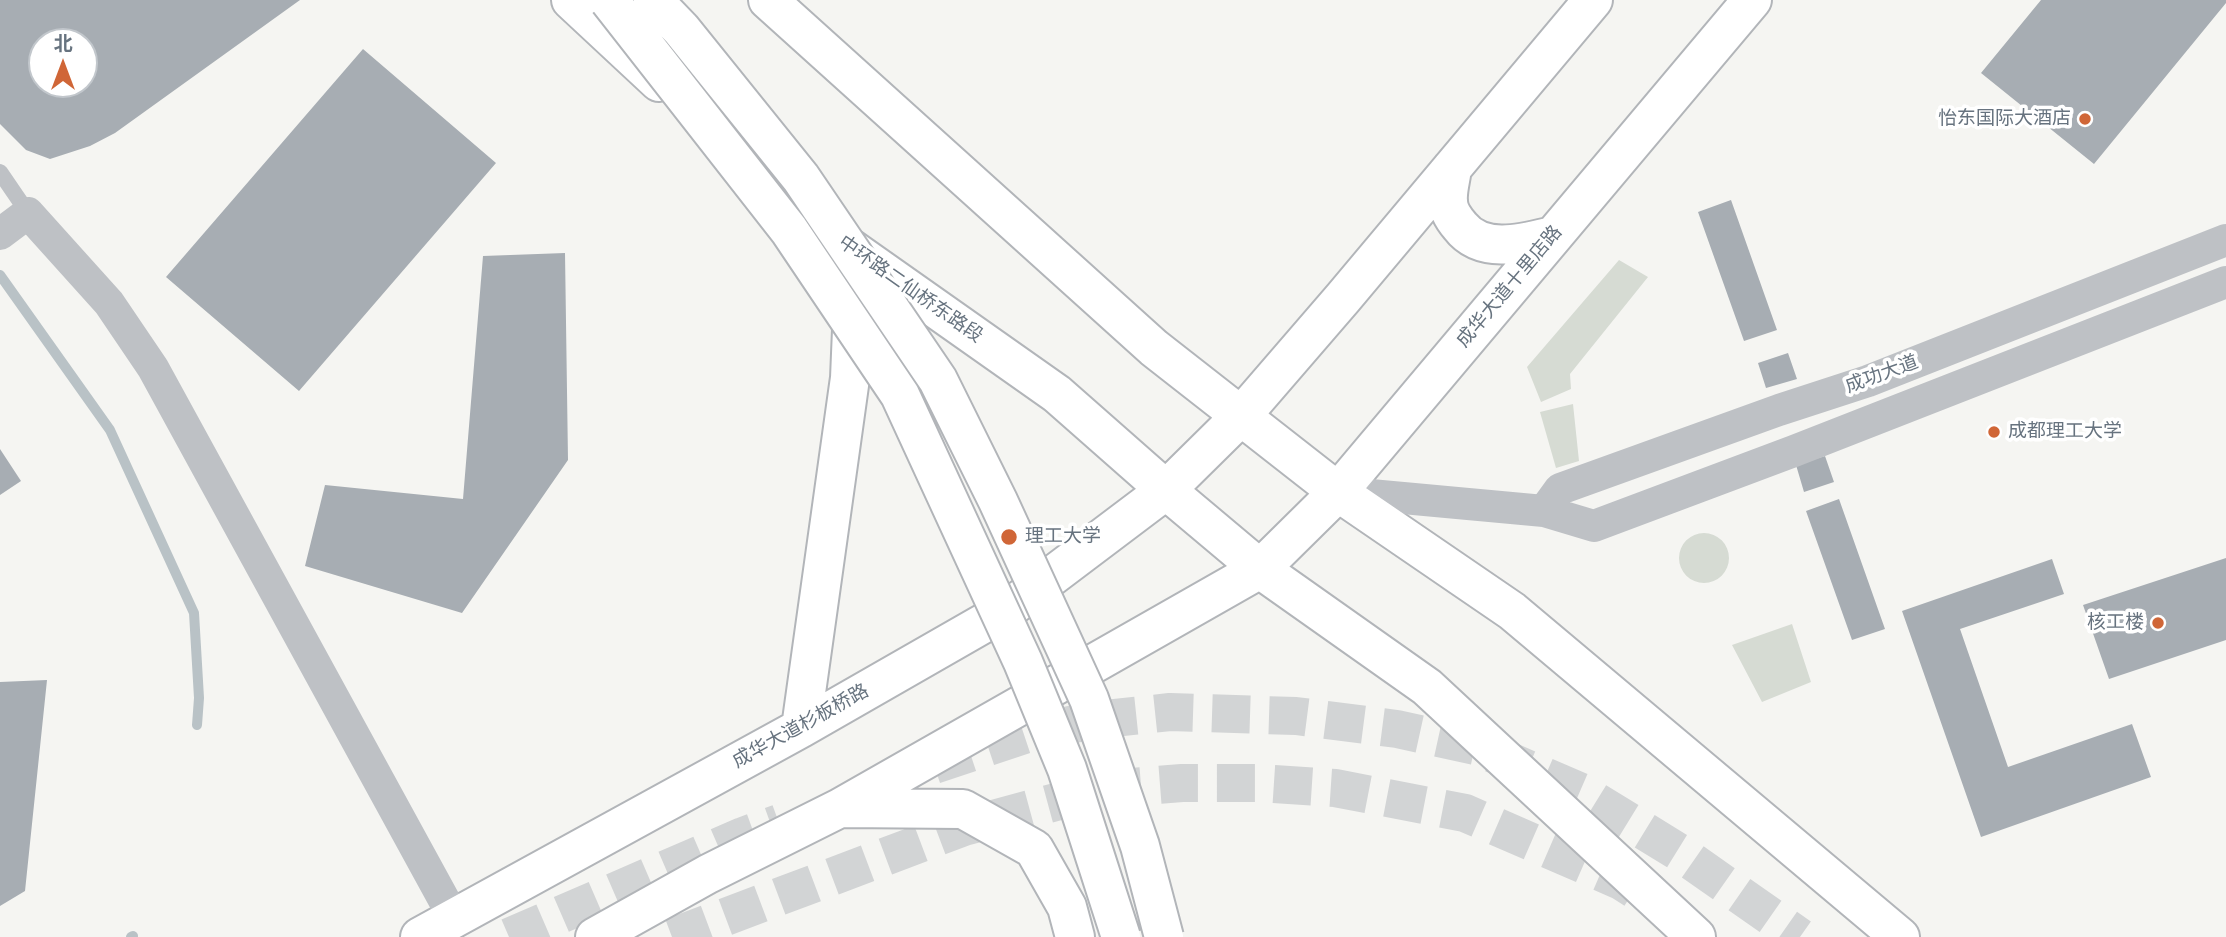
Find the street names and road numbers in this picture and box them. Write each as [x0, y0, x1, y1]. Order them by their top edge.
street label: 成华大道十里店路 [1452, 221, 1568, 353]
street label: 中环路二仙桥东路段 [833, 232, 987, 348]
street label: 成功大道 [1842, 351, 1922, 399]
street label: 成华大道杉板桥路 [729, 680, 873, 774]

